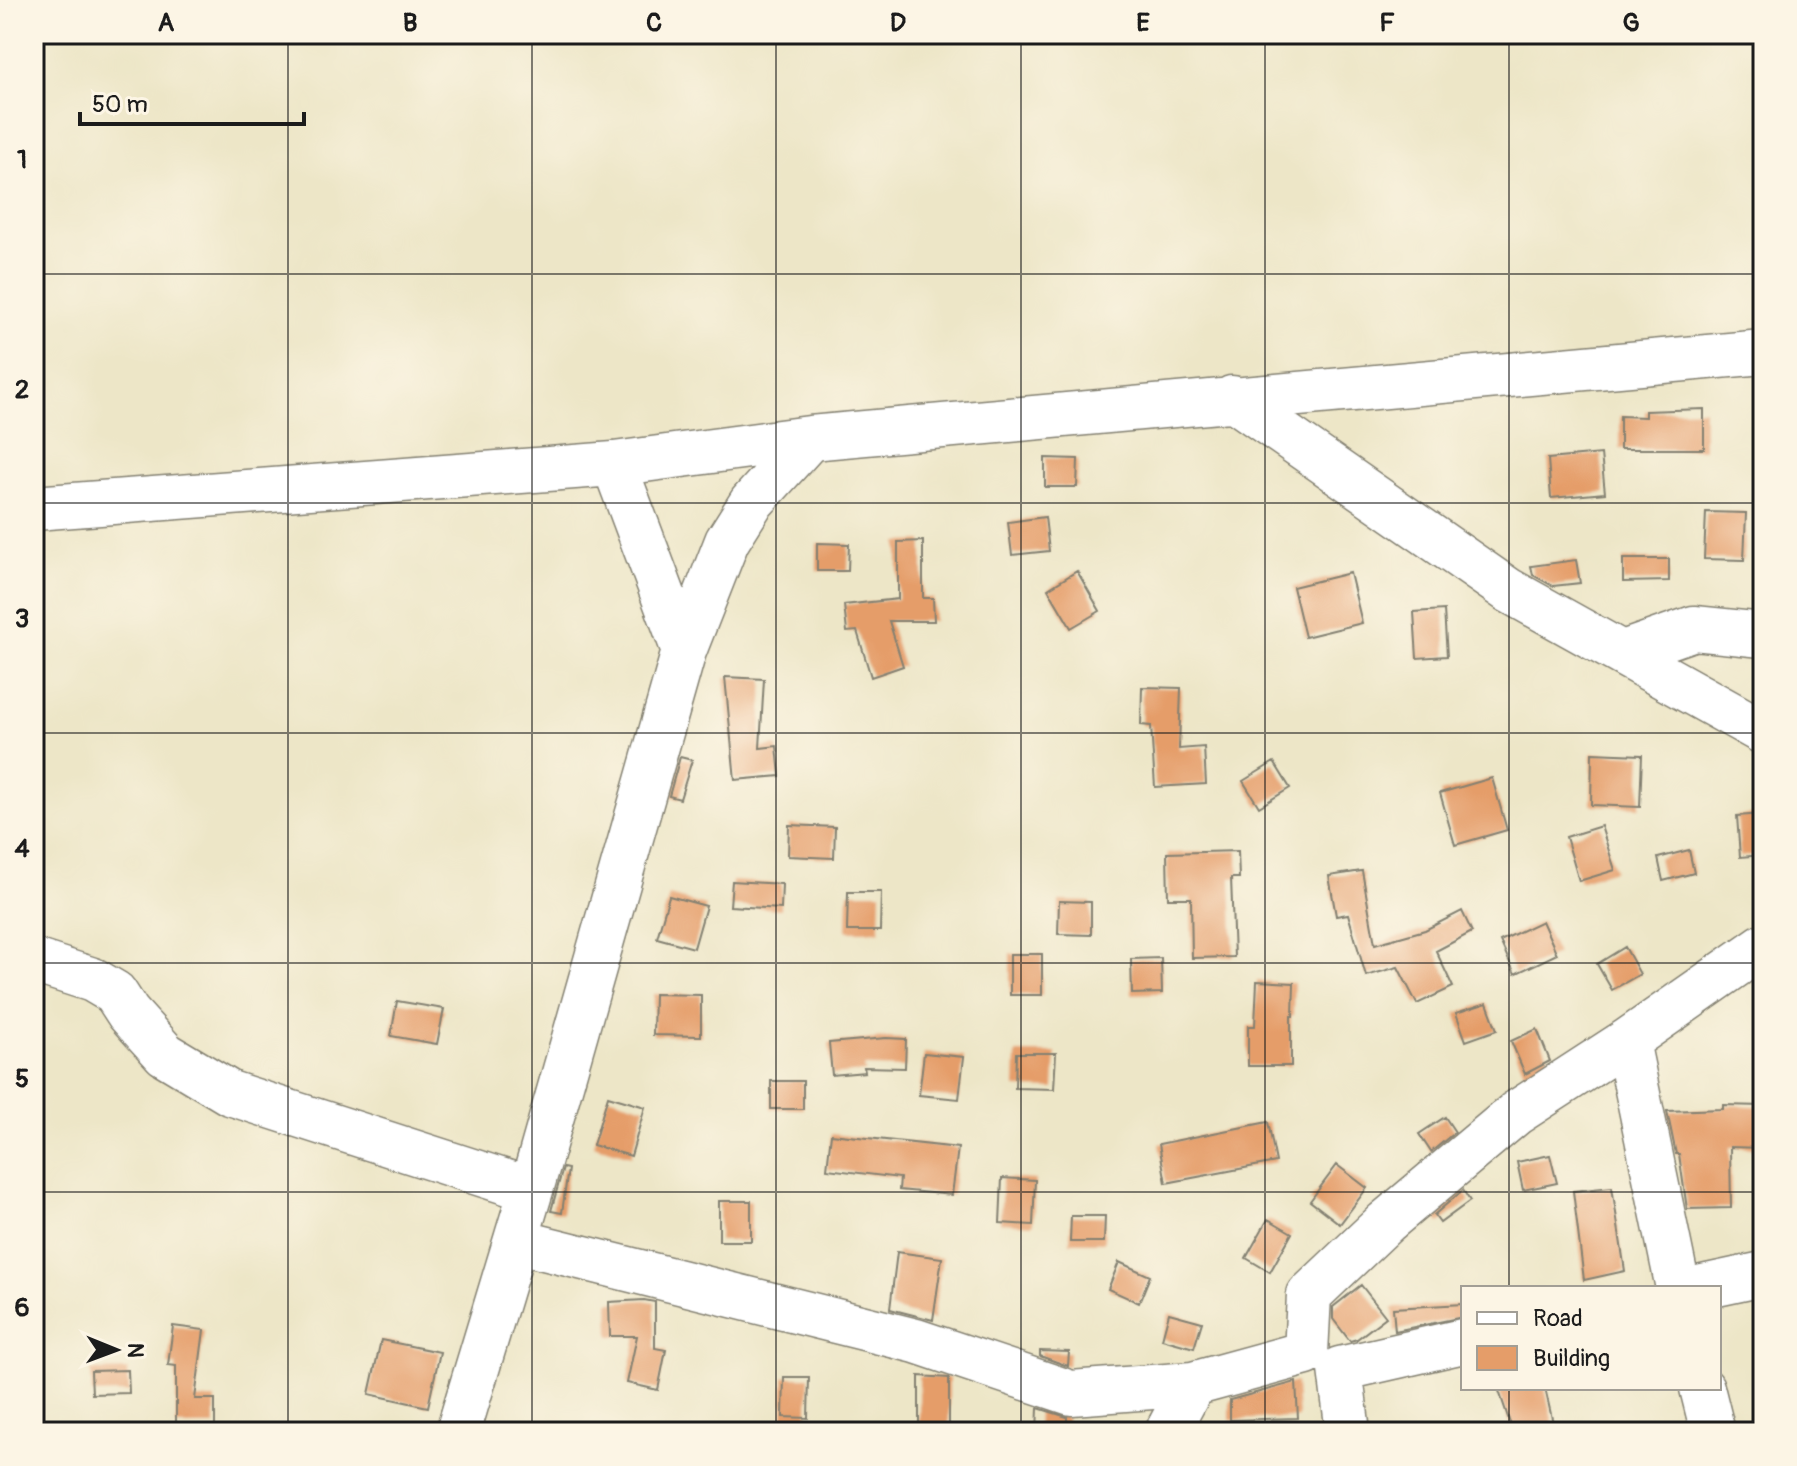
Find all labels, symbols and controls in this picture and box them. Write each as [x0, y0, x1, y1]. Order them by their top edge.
text: A [158, 7, 175, 39]
text: B [403, 7, 417, 39]
text: C [646, 7, 662, 39]
text: D [890, 7, 906, 39]
text: E [1136, 7, 1150, 39]
text: F [1379, 7, 1395, 39]
text: G [1622, 7, 1640, 39]
scale bar [80, 76, 304, 126]
text: 50 m [92, 90, 148, 119]
text: 1 [17, 144, 27, 176]
text: 2 [15, 374, 29, 406]
text: 3 [15, 603, 29, 635]
text: 4 [14, 833, 30, 865]
text: 5 [15, 1063, 29, 1095]
legend [1461, 1286, 1721, 1390]
text: 6 [14, 1292, 30, 1324]
text: Road [1533, 1304, 1583, 1333]
north arrow [76, 1310, 156, 1390]
text: N [121, 1343, 149, 1358]
text: Building [1533, 1344, 1610, 1373]

